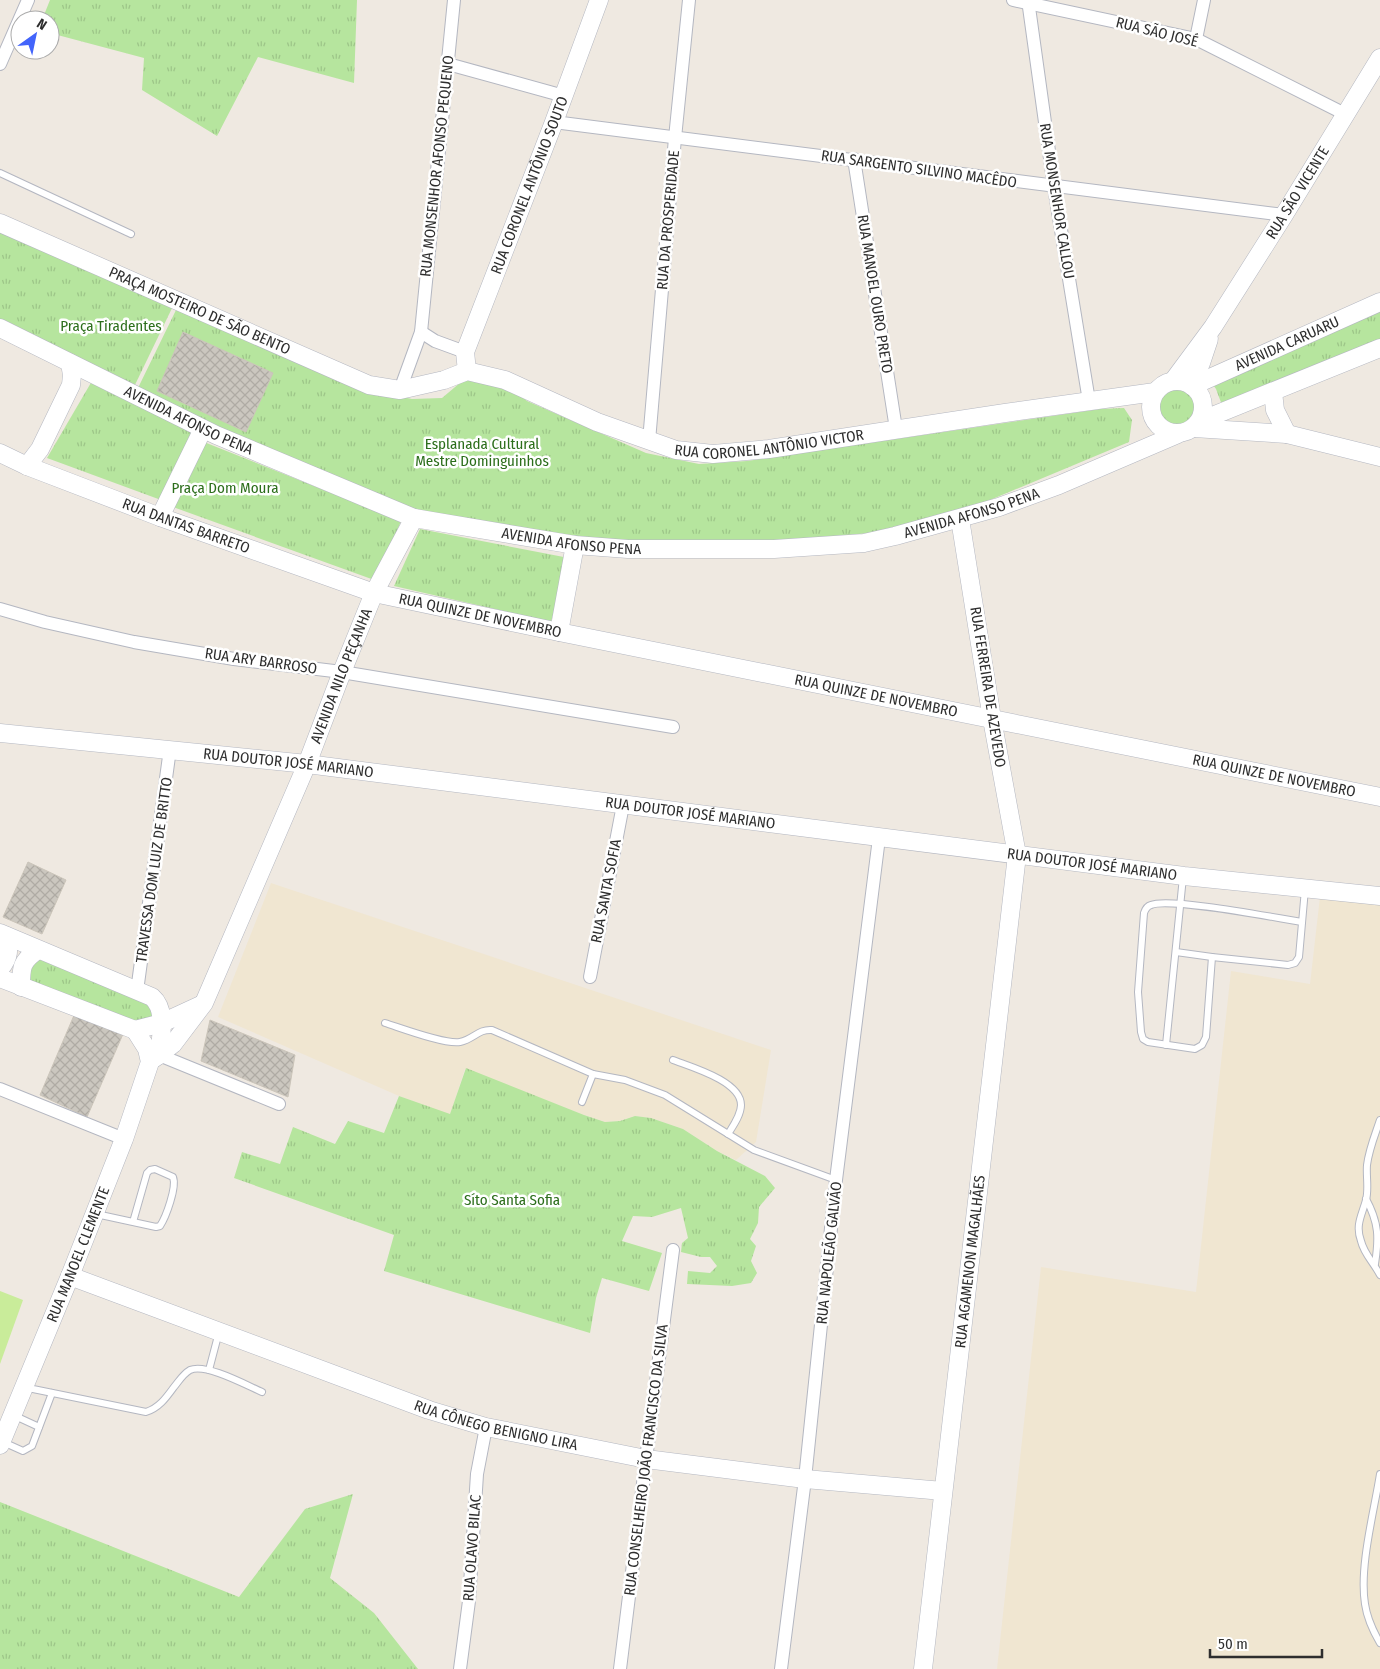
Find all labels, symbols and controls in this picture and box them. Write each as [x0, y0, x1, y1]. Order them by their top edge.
north arrow [10, 10, 60, 60]
street label: RUA SÃO JOSÉ [1114, 13, 1200, 51]
text: N [34, 15, 50, 34]
street label: RUA MONSENHOR AFONSO PEQUENO [416, 54, 458, 278]
street label: RUA CORONEL ANTÔNIO SOUTO [487, 94, 572, 277]
street label: RUA MONSENHOR CALLOU [1036, 122, 1078, 280]
street label: RUA SÃO VICENTE [1262, 143, 1333, 242]
street label: RUA SARGENTO SILVINO MACÊDO [820, 146, 1018, 192]
street label: RUA DA PROSPERIDADE [653, 149, 683, 291]
street label: RUA MANOEL OURO PRETO [854, 213, 896, 375]
street label: PRAÇA MOSTEIRO DE SÃO BENTO [106, 263, 293, 358]
street label: AVENIDA CARUARU [1232, 312, 1342, 375]
park label: Praça Tiradentes [60, 317, 162, 335]
street label: AVENIDA AFONSO PENA [121, 382, 256, 458]
street label: RUA CORONEL ANTÔNIO VICTOR [673, 426, 865, 463]
park label: Esplanada Cultural Mestre Dominguinhos [415, 435, 549, 470]
park label: Praça Dom Moura [172, 479, 279, 497]
street label: AVENIDA AFONSO PENA [902, 484, 1042, 542]
street label: RUA DANTAS BARRETO [120, 494, 252, 557]
street label: AVENIDA AFONSO PENA [500, 524, 641, 558]
street label: RUA QUINZE DE NOVEMBRO [397, 589, 563, 641]
street label: RUA FERREIRA DE AZEVEDO [966, 605, 1010, 769]
street label: AVENIDA NILO PEÇANHA [307, 606, 376, 746]
street label: RUA ARY BARROSO [204, 644, 318, 678]
street label: RUA QUINZE DE NOVEMBRO [793, 671, 959, 721]
street label: RUA DOUTOR JOSÉ MARIANO [202, 745, 375, 781]
street label: RUA QUINZE DE NOVEMBRO [1191, 751, 1357, 801]
street label: TRAVESSA DOM LUIZ DE BRITTO [132, 776, 176, 964]
street label: RUA DOUTOR JOSÉ MARIANO [604, 793, 776, 833]
street label: RUA SANTA SOFIA [587, 837, 625, 944]
street label: RUA DOUTOR JOSÉ MARIANO [1006, 844, 1178, 884]
street label: RUA AGAMENON MAGALHÃES [951, 1174, 989, 1349]
street label: RUA NAPOLEÃO GALVÃO [813, 1181, 845, 1325]
street label: RUA MANOEL CLEMENTE [43, 1184, 113, 1325]
park label: Síto Santa Sofia [464, 1191, 560, 1209]
street label: RUA CONSELHEIRO JOÃO FRANCISCO DA SILVA [620, 1323, 672, 1597]
street label: RUA CÔNEGO BENIGNO LIRA [412, 1396, 579, 1454]
street label: RUA OLAVO BILAC [459, 1494, 485, 1602]
scale bar [1210, 1626, 1322, 1658]
text: 50 m [1218, 1635, 1248, 1653]

